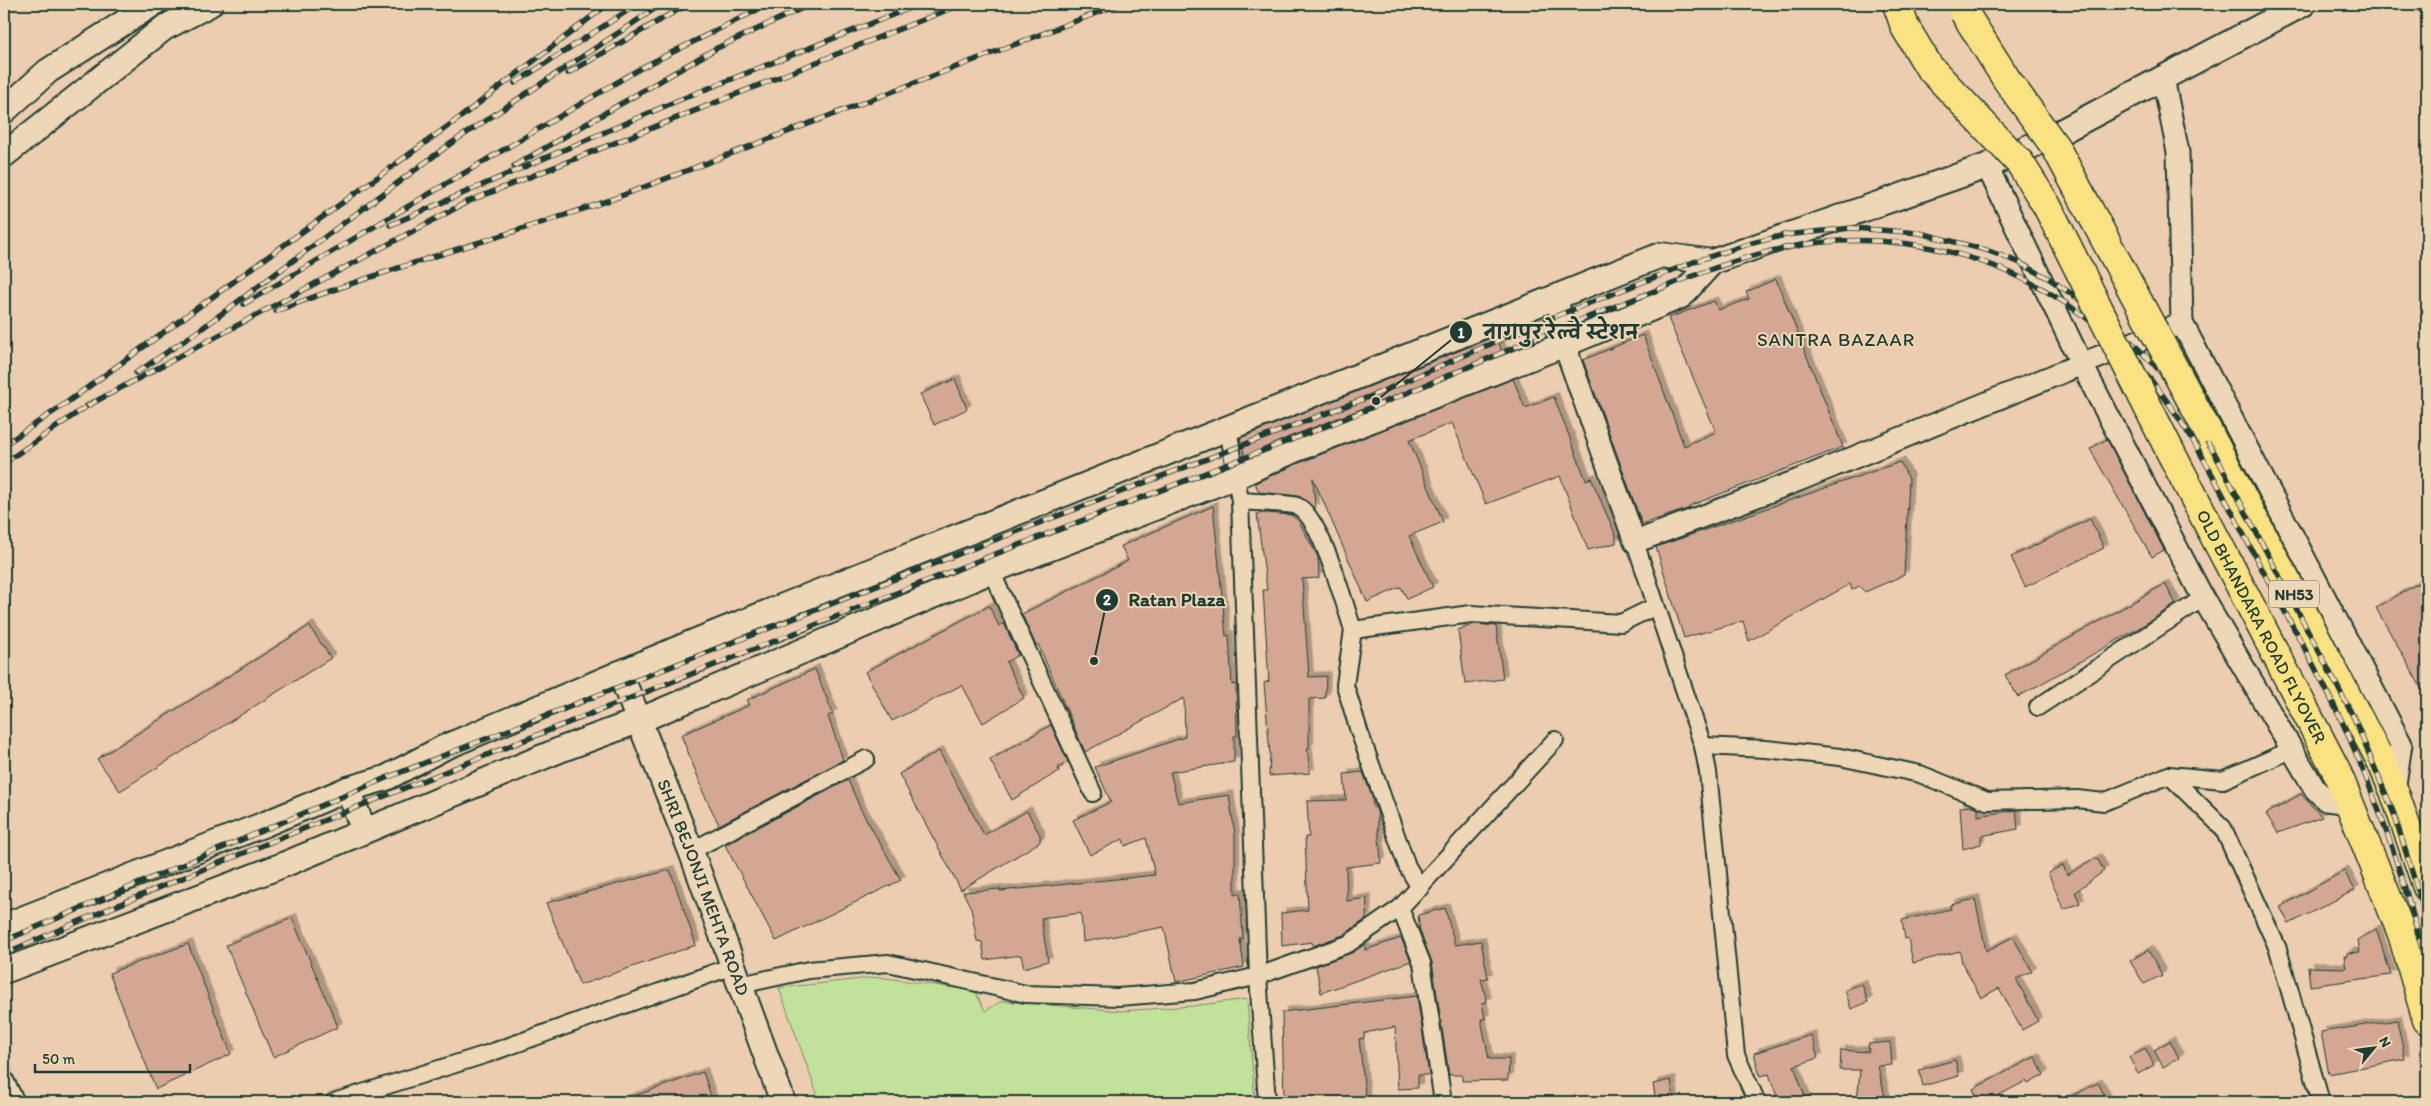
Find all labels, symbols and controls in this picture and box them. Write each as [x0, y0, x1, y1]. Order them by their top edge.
callout: नागपुर रेल्वे स्टेशन [1448, 315, 1648, 349]
text: नागपुर रेल्वे स्टेशन [1482, 316, 1640, 347]
text: 1 [1458, 324, 1465, 342]
district label: SANTRA BAZAAR [1757, 328, 1915, 351]
street label: OLD BHANDARA ROAD FLYOVER [2192, 506, 2331, 747]
road number: NH53 [2269, 580, 2319, 608]
callout: Ratan Plaza [1094, 583, 1235, 617]
text: Ratan Plaza [1129, 588, 1227, 611]
text: 2 [1103, 591, 1111, 609]
street label: SHRI BEJONJI MEHTA ROAD [652, 776, 754, 999]
north arrow [2348, 1024, 2398, 1074]
text: N [2375, 1034, 2395, 1050]
scale bar [35, 1041, 190, 1073]
text: 50 m [42, 1050, 75, 1068]

